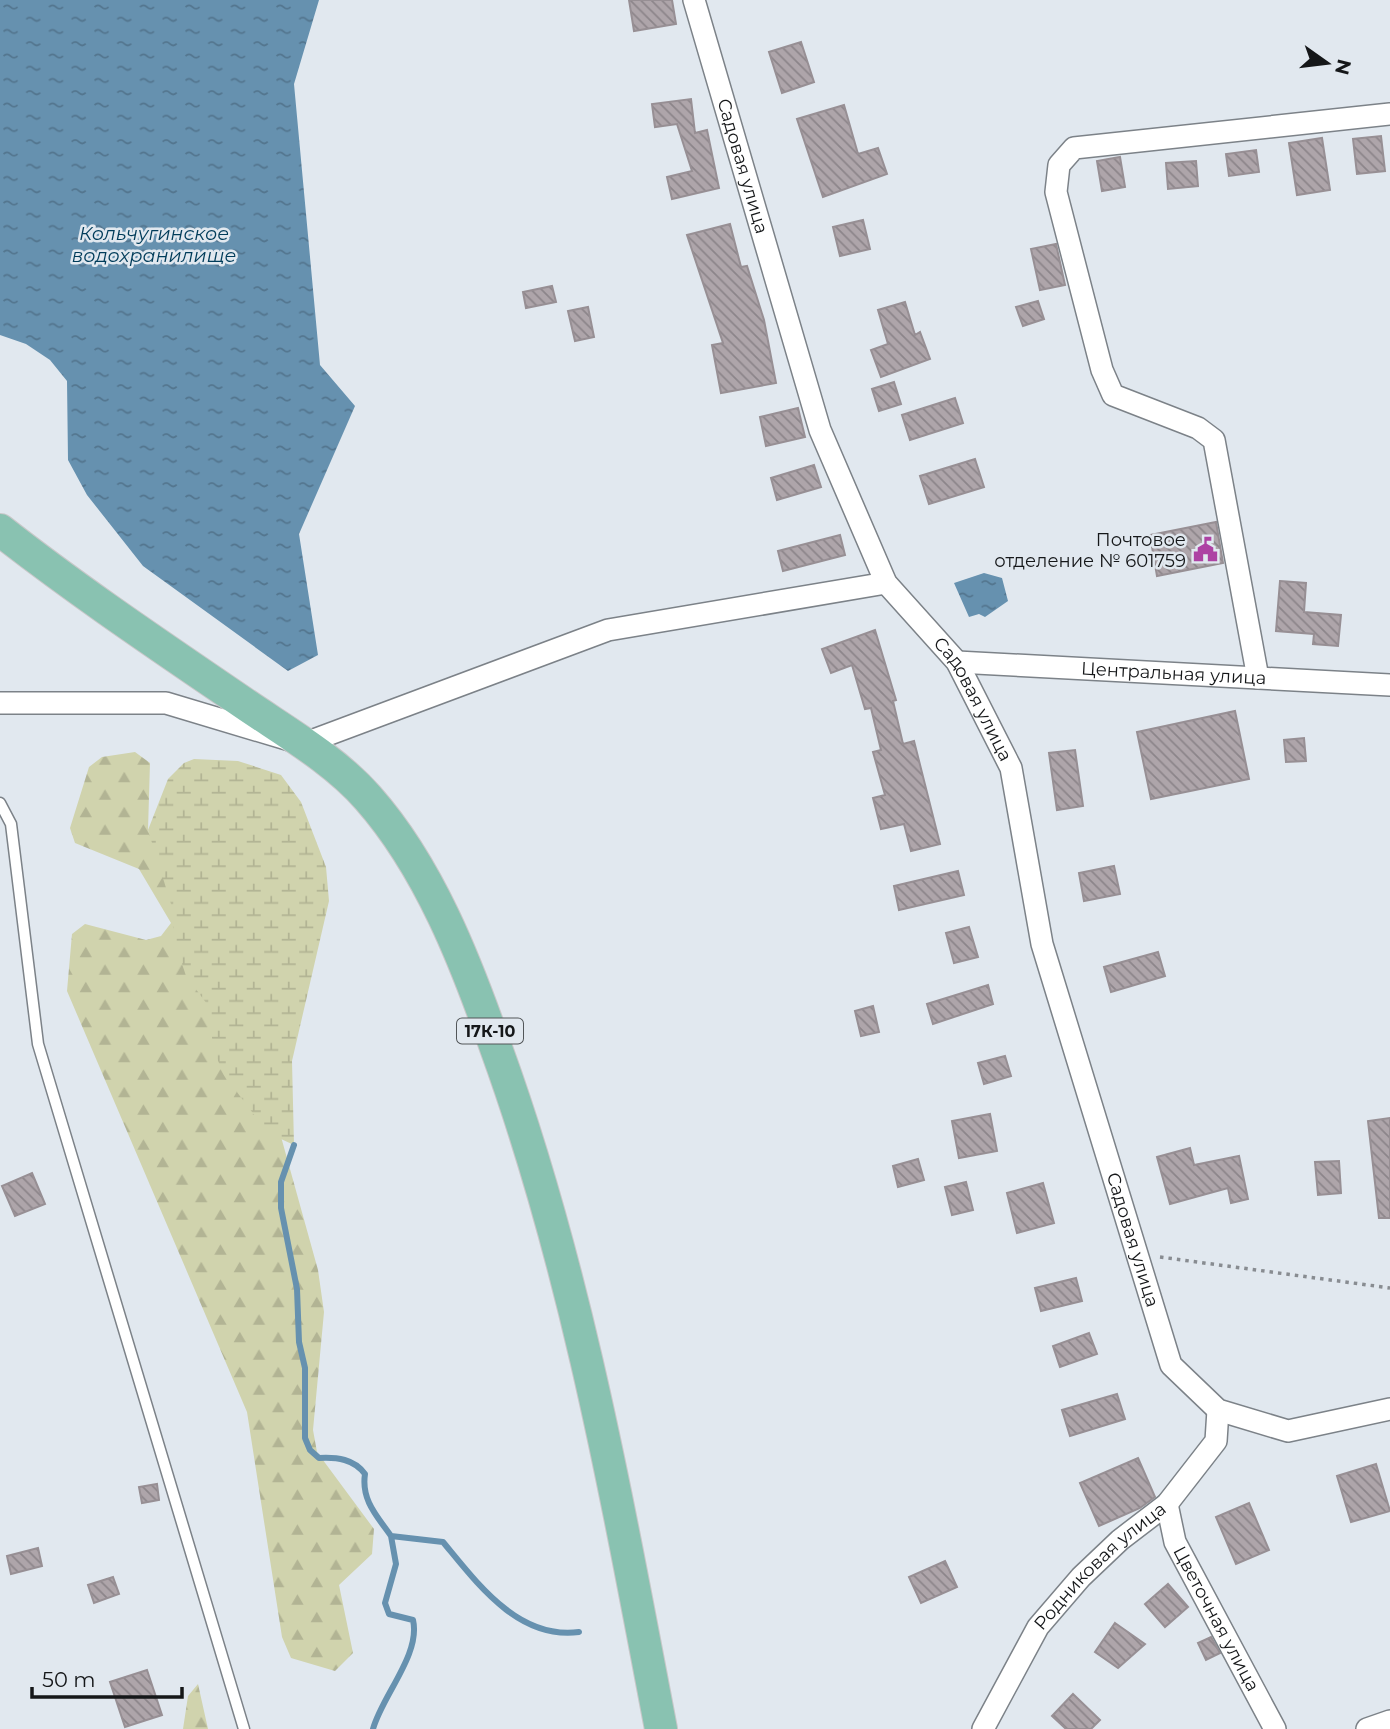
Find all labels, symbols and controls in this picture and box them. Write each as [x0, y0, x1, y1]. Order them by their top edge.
north arrow [1292, 28, 1362, 98]
text: N [1330, 57, 1356, 77]
street label: Садовая улица [712, 96, 773, 236]
water label: Кольчугинское водохранилище [72, 222, 236, 267]
place label: Почтовое отделение № 601759 [994, 529, 1186, 572]
public building icon: Почтовое отделение № 601759 [1192, 536, 1220, 564]
street label: Садовая улица [929, 632, 1017, 765]
street label: Центральная улица [1081, 658, 1267, 689]
road number: 17К-10 [457, 1018, 523, 1044]
street label: Садовая улица [1102, 1170, 1164, 1310]
street label: Родниковая улица [1029, 1498, 1170, 1635]
street label: Цветочная улица [1168, 1542, 1264, 1695]
scale bar [32, 1656, 182, 1700]
text: 50 m [42, 1667, 96, 1692]

